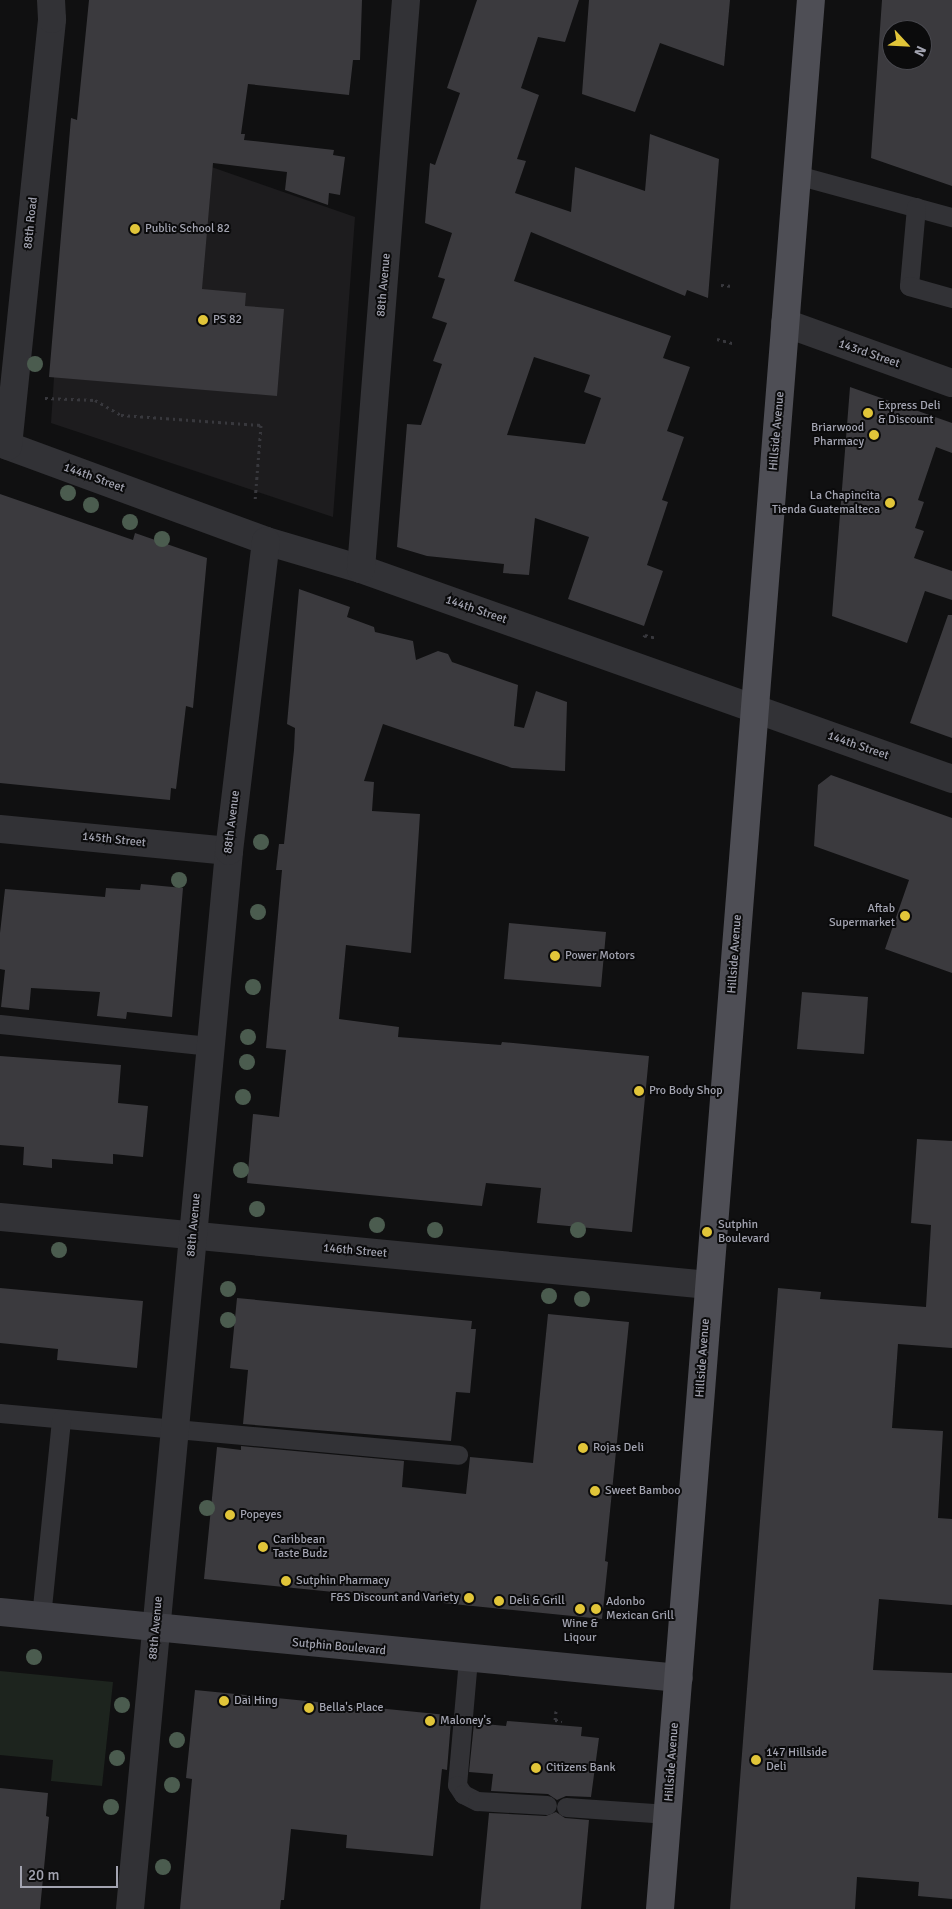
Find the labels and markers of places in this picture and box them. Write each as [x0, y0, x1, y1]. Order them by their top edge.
place label: Public School 82 [145, 222, 230, 236]
marker: Public School 82 [129, 223, 141, 235]
place label: PS 82 [213, 313, 242, 327]
marker: PS 82 [197, 314, 209, 326]
place label: Express Deli & Discount [878, 399, 941, 427]
marker: Express Deli & Discount [862, 407, 874, 419]
place label: Briarwood Pharmacy [811, 421, 864, 449]
marker: Briarwood Pharmacy [868, 429, 880, 441]
place label: La Chapincita Tienda Guatemalteca [772, 489, 880, 517]
marker: La Chapincita Tienda Guatemalteca [884, 497, 896, 509]
place label: Aftab Supermarket [829, 902, 895, 930]
marker: Aftab Supermarket [899, 910, 911, 922]
place label: Power Motors [565, 949, 635, 963]
marker: Power Motors [549, 950, 561, 962]
place label: Pro Body Shop [649, 1084, 723, 1098]
marker: Pro Body Shop [633, 1085, 645, 1097]
place label: Sutphin Boulevard [718, 1218, 770, 1246]
marker: Sutphin Boulevard [700, 1225, 714, 1239]
place label: Rojas Deli [593, 1441, 644, 1455]
marker: Rojas Deli [577, 1442, 589, 1454]
place label: Sweet Bamboo [605, 1484, 681, 1498]
marker: Sweet Bamboo [589, 1485, 601, 1497]
place label: Popeyes [240, 1508, 282, 1522]
marker: Popeyes [224, 1509, 236, 1521]
place label: Caribbean Taste Budz [273, 1533, 328, 1561]
marker: Caribbean Taste Budz [257, 1541, 269, 1553]
place label: Sutphin Pharmacy [296, 1574, 389, 1588]
marker: Sutphin Pharmacy [280, 1575, 292, 1587]
place label: F&S Discount and Variety [330, 1591, 459, 1605]
marker: F&S Discount and Variety [463, 1592, 475, 1604]
place label: Deli & Grill [509, 1594, 565, 1608]
marker: Deli & Grill [493, 1595, 505, 1607]
place label: Adonbo Mexican Grill [606, 1595, 674, 1623]
marker: Wine & Liqour [574, 1603, 586, 1615]
marker: Adonbo Mexican Grill [590, 1603, 602, 1615]
place label: Wine & Liqour [562, 1617, 598, 1645]
place label: Dai Hing [234, 1694, 278, 1708]
marker: Dai Hing [218, 1695, 230, 1707]
place label: Bella's Place [319, 1701, 384, 1715]
marker: Bella's Place [303, 1702, 315, 1714]
place label: Maloney's [440, 1714, 491, 1728]
marker: Maloney's [424, 1715, 436, 1727]
place label: 147 Hillside Deli [766, 1746, 827, 1774]
marker: 147 Hillside Deli [750, 1754, 762, 1766]
place label: Citizens Bank [546, 1761, 616, 1775]
marker: Citizens Bank [530, 1762, 542, 1774]

